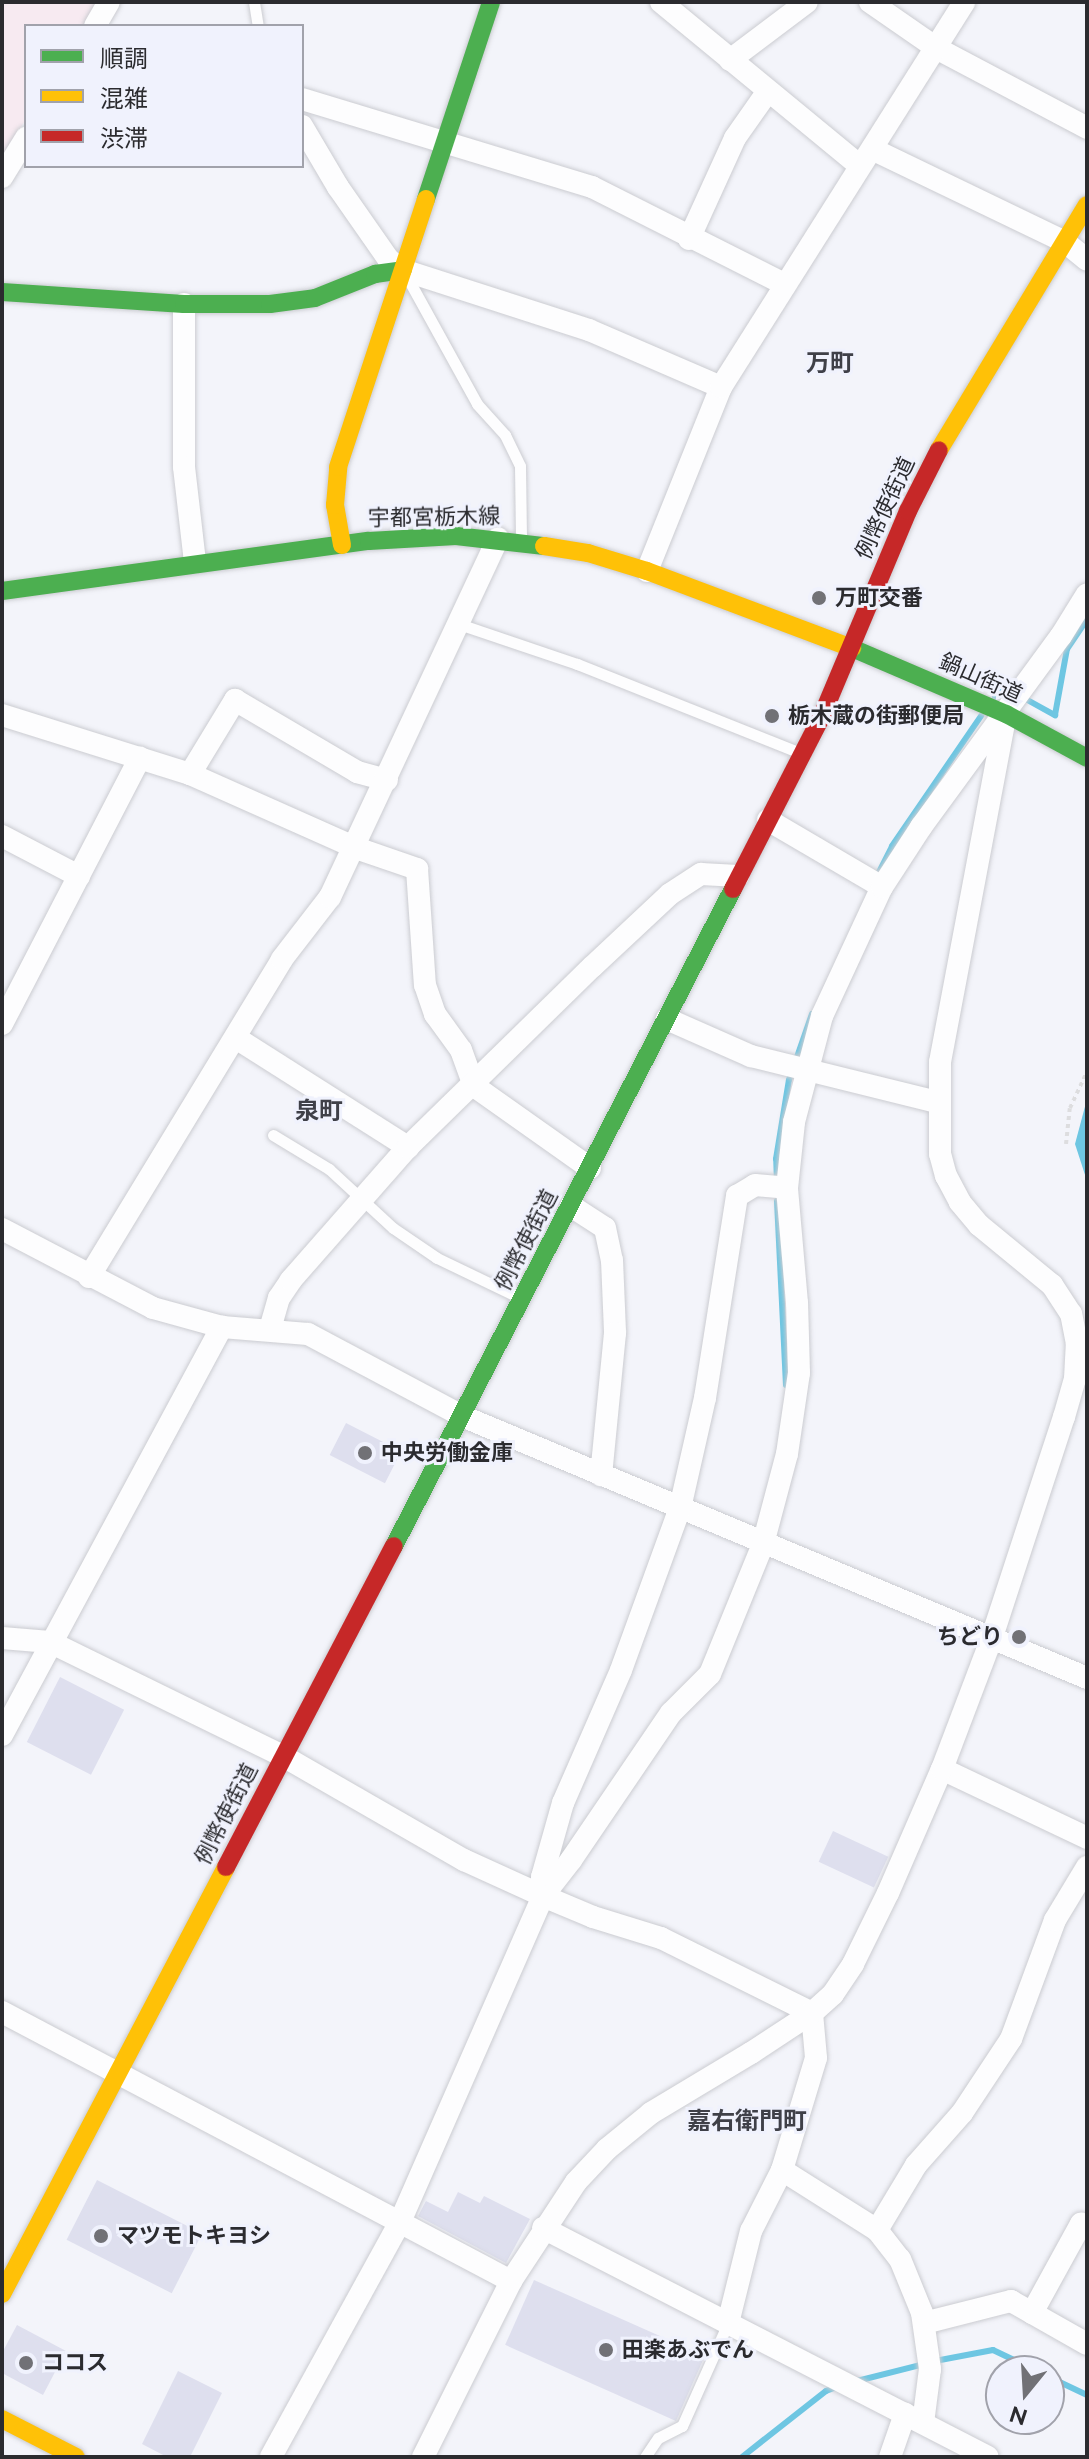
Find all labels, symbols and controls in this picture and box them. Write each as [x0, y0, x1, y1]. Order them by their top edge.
legend [24, 24, 304, 168]
text: 順調 [100, 44, 148, 73]
text: 混雑 [100, 84, 148, 113]
text: 渋滞 [100, 124, 148, 153]
district label: 万町 [806, 349, 854, 377]
street label: 例幣使街道 [850, 453, 920, 563]
street label: 宇都宮栃木線 [368, 503, 500, 531]
place label: 万町交番 [835, 585, 923, 611]
marker: 万町交番 [810, 589, 828, 607]
street label: 鍋山街道 [935, 648, 1027, 708]
place label: 栃木蔵の街郵便局 [788, 703, 964, 729]
marker: 栃木蔵の街郵便局 [763, 707, 781, 725]
district label: 泉町 [295, 1097, 343, 1125]
street label: 例幣使街道 [489, 1185, 563, 1295]
place label: 中央労働金庫 [381, 1440, 513, 1466]
marker: 中央労働金庫 [356, 1444, 374, 1462]
place label: ちどり [937, 1624, 1003, 1650]
marker: ちどり [1010, 1628, 1028, 1646]
street label: 例幣使街道 [189, 1759, 263, 1869]
district label: 嘉右衛門町 [687, 2107, 807, 2135]
place label: マツモトキヨシ [117, 2223, 271, 2249]
marker: マツモトキヨシ [92, 2227, 110, 2245]
place label: 田楽あぶでん [622, 2337, 754, 2363]
marker: 田楽あぶでん [597, 2341, 615, 2359]
place label: ココス [42, 2350, 108, 2376]
marker: ココス [17, 2354, 35, 2372]
north arrow [985, 2355, 1065, 2435]
text: N [1006, 2401, 1030, 2431]

